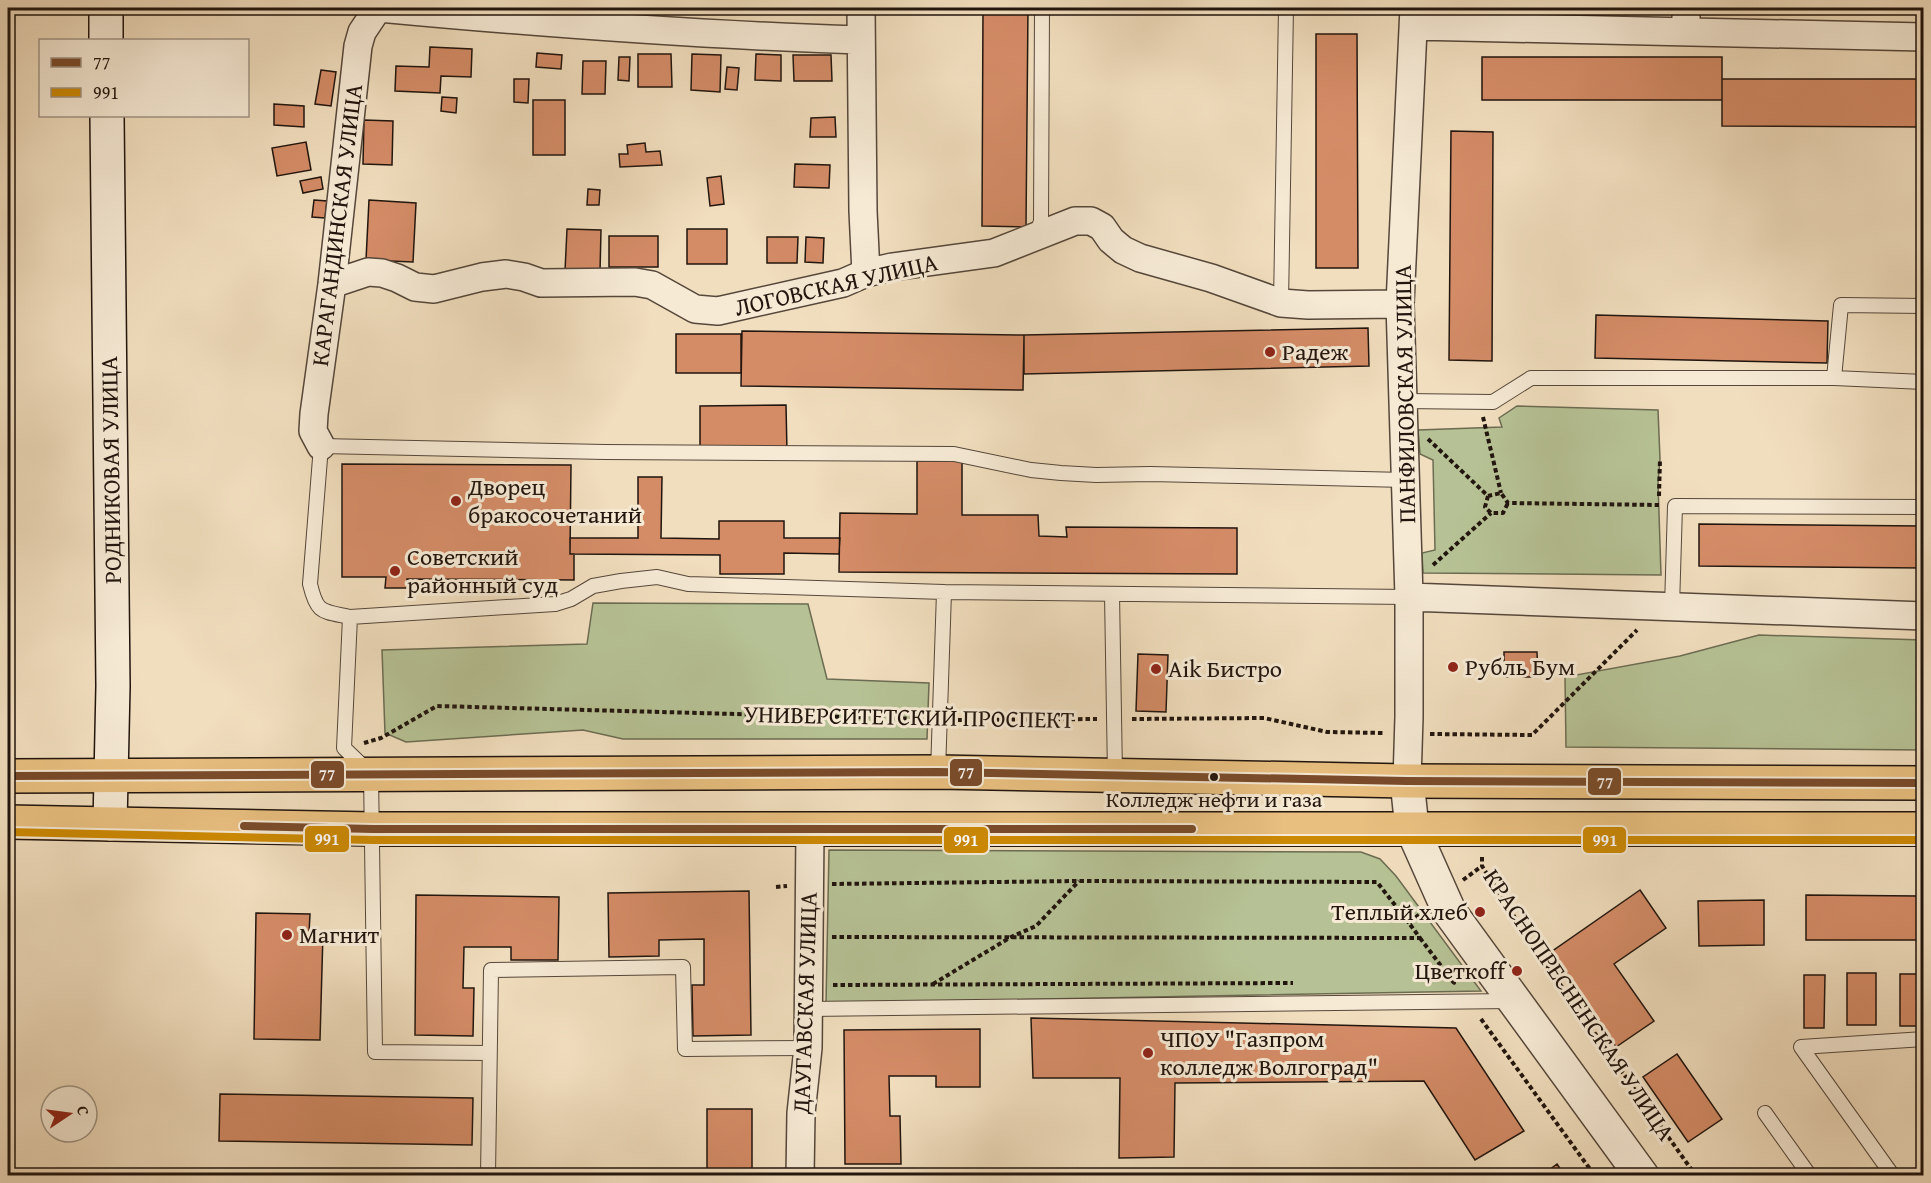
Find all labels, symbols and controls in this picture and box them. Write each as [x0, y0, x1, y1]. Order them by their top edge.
legend [39, 39, 249, 117]
text: 77 [93, 49, 110, 76]
text: 991 [93, 79, 119, 106]
street label: КАРАГАНДИНСКАЯ УЛИЦА [302, 81, 371, 368]
street label: ЛОГОВСКАЯ УЛИЦА [731, 244, 941, 325]
street label: ПАНФИЛОВСКАЯ УЛИЦА [1385, 264, 1424, 524]
place label: Радеж [1282, 334, 1349, 369]
marker: Радеж [1263, 345, 1277, 359]
street label: РОДНИКОВАЯ УЛИЦА [91, 355, 130, 584]
place label: Дворец бракосочетаний [467, 469, 642, 532]
marker: Дворец бракосочетаний [449, 494, 463, 508]
place label: Советский районный суд [407, 539, 558, 602]
marker: Советский районный суд [388, 564, 402, 578]
place label: Рубль Бум [1465, 649, 1575, 684]
place label: Aik Бистро [1168, 651, 1282, 686]
marker: Рубль Бум [1446, 660, 1460, 674]
marker: Aik Бистро [1149, 662, 1163, 676]
street label: УНИВЕРСИТЕТСКИЙ ПРОСПЕКТ [743, 696, 1075, 737]
line badge: 77 [949, 758, 983, 787]
line badge: 77 [310, 760, 345, 789]
text: 77 [958, 760, 974, 784]
text: 77 [319, 762, 335, 786]
line badge: 77 [1587, 767, 1622, 796]
text: 77 [1597, 770, 1613, 794]
marker: Колледж нефти и газа [1208, 771, 1220, 783]
place label: Колледж нефти и газа [1106, 783, 1323, 815]
line badge: 991 [304, 825, 350, 853]
line badge: 991 [943, 826, 989, 854]
line badge: 991 [1582, 826, 1627, 854]
text: 991 [315, 827, 339, 851]
text: 991 [954, 828, 978, 852]
text: 991 [1593, 828, 1617, 852]
street label: КРАСНОПРЕСНЕНСКАЯ УЛИЦА [1475, 862, 1684, 1148]
street label: ДАУГАВСКАЯ УЛИЦА [783, 891, 826, 1116]
place label: Теплый хлеб [1331, 894, 1468, 929]
marker: Теплый хлеб [1473, 905, 1487, 919]
place label: Магнит [299, 917, 380, 952]
marker: Магнит [280, 928, 294, 942]
place label: Цветкоff [1415, 953, 1508, 988]
marker: Цветкоff [1510, 964, 1524, 978]
place label: ЧПОУ "Газпром колледж Волгоград" [1160, 1021, 1378, 1084]
marker: ЧПОУ "Газпром колледж Волгоград" [1141, 1046, 1155, 1060]
north arrow [39, 1084, 99, 1144]
text: С [71, 1104, 96, 1118]

